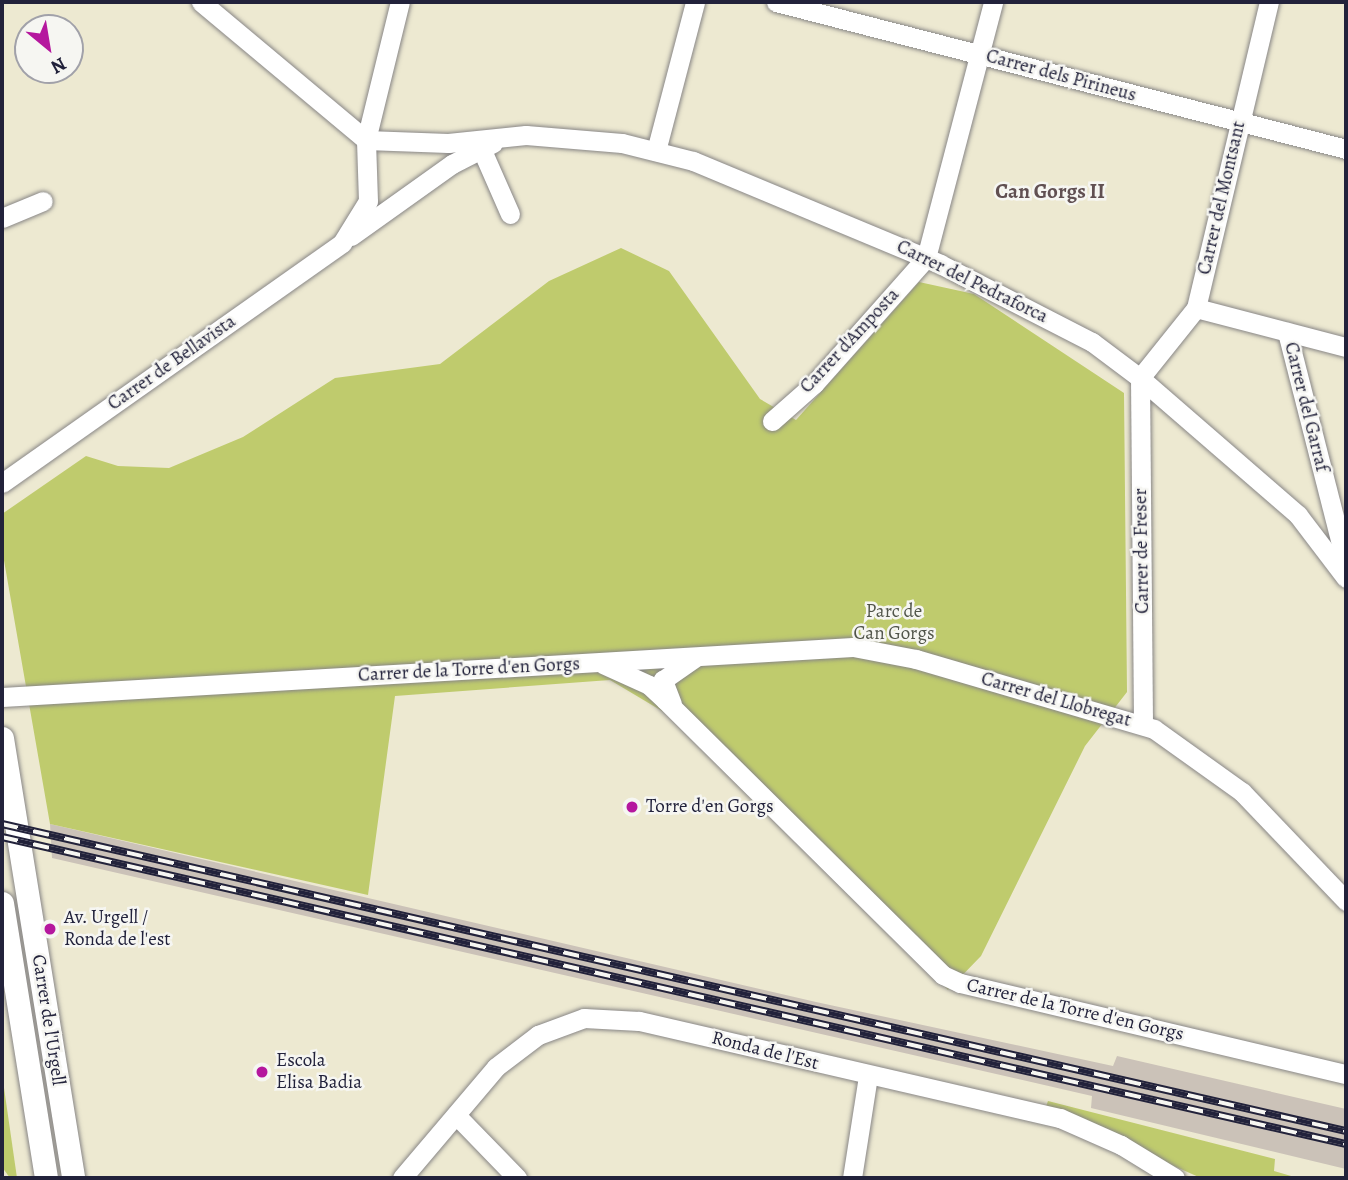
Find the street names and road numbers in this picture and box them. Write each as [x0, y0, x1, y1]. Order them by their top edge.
street label: Carrer dels Pirineus [983, 45, 1139, 107]
street label: Carrer del Montsant [1193, 119, 1251, 277]
street label: Carrer del Pedraforca [893, 236, 1051, 328]
street label: Carrer d'Amposta [796, 284, 904, 398]
street label: Carrer de Bellavista [104, 310, 240, 416]
street label: Carrer del Garraf [1279, 340, 1333, 474]
street label: Carrer de Freser [1130, 488, 1154, 614]
street label: Carrer de la Torre d'en Gorgs [357, 653, 581, 687]
street label: Carrer del Llobregat [978, 668, 1134, 732]
street label: Carrer de l'Urgell [26, 953, 70, 1087]
street label: Carrer de la Torre d'en Gorgs [964, 974, 1186, 1046]
street label: Ronda de l'Est [709, 1027, 821, 1075]

